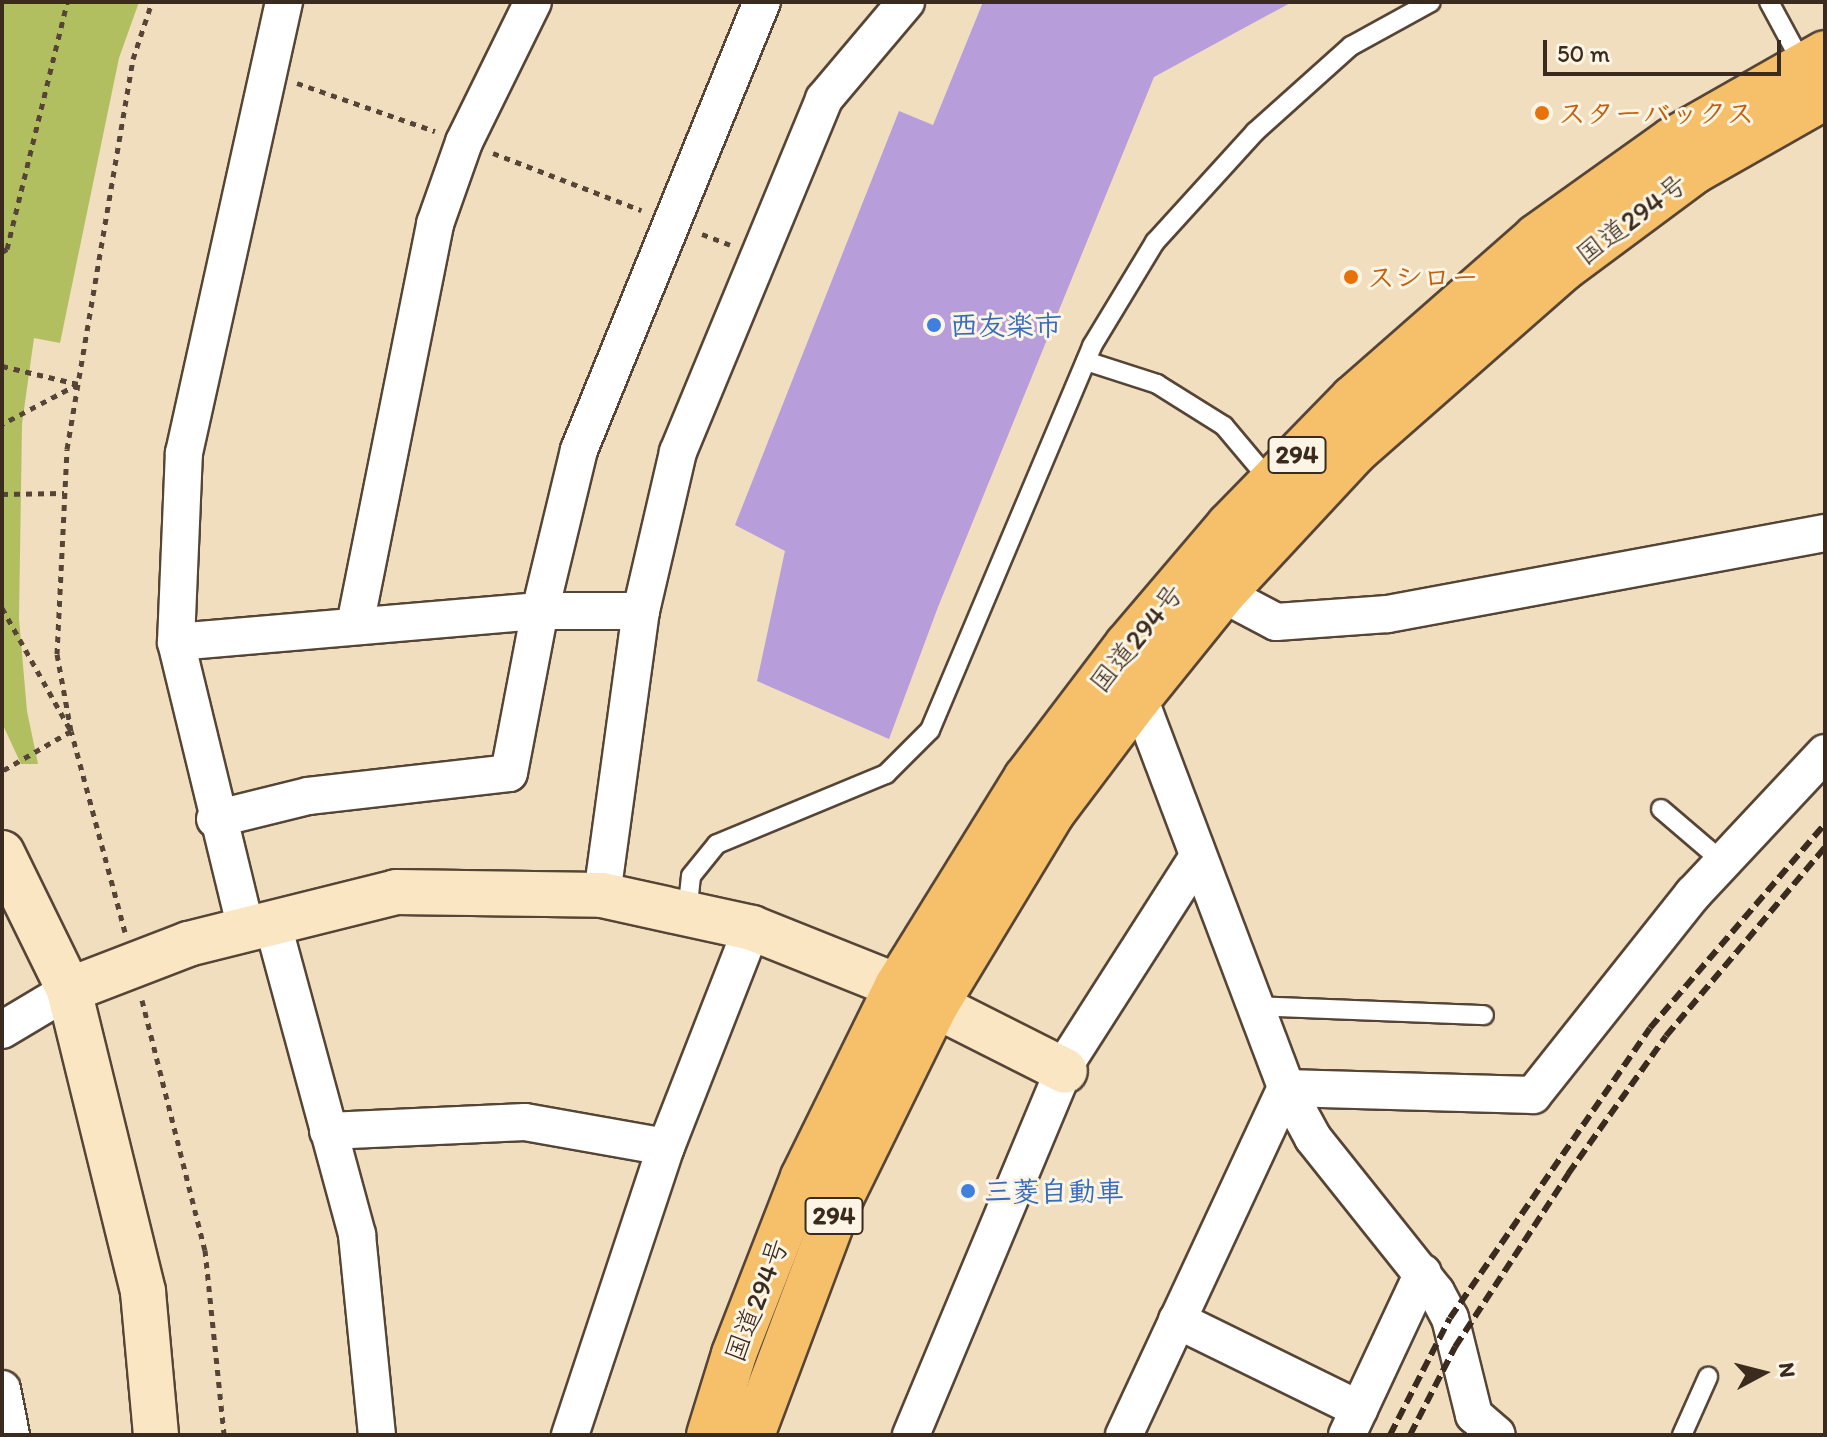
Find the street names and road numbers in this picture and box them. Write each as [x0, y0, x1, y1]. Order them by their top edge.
street label: 国道294号 [1569, 166, 1693, 272]
road number: 294 [1267, 433, 1327, 477]
street label: 国道294号 [1082, 577, 1190, 699]
road number: 294 [804, 1194, 864, 1238]
street label: 国道294号 [717, 1233, 795, 1367]

